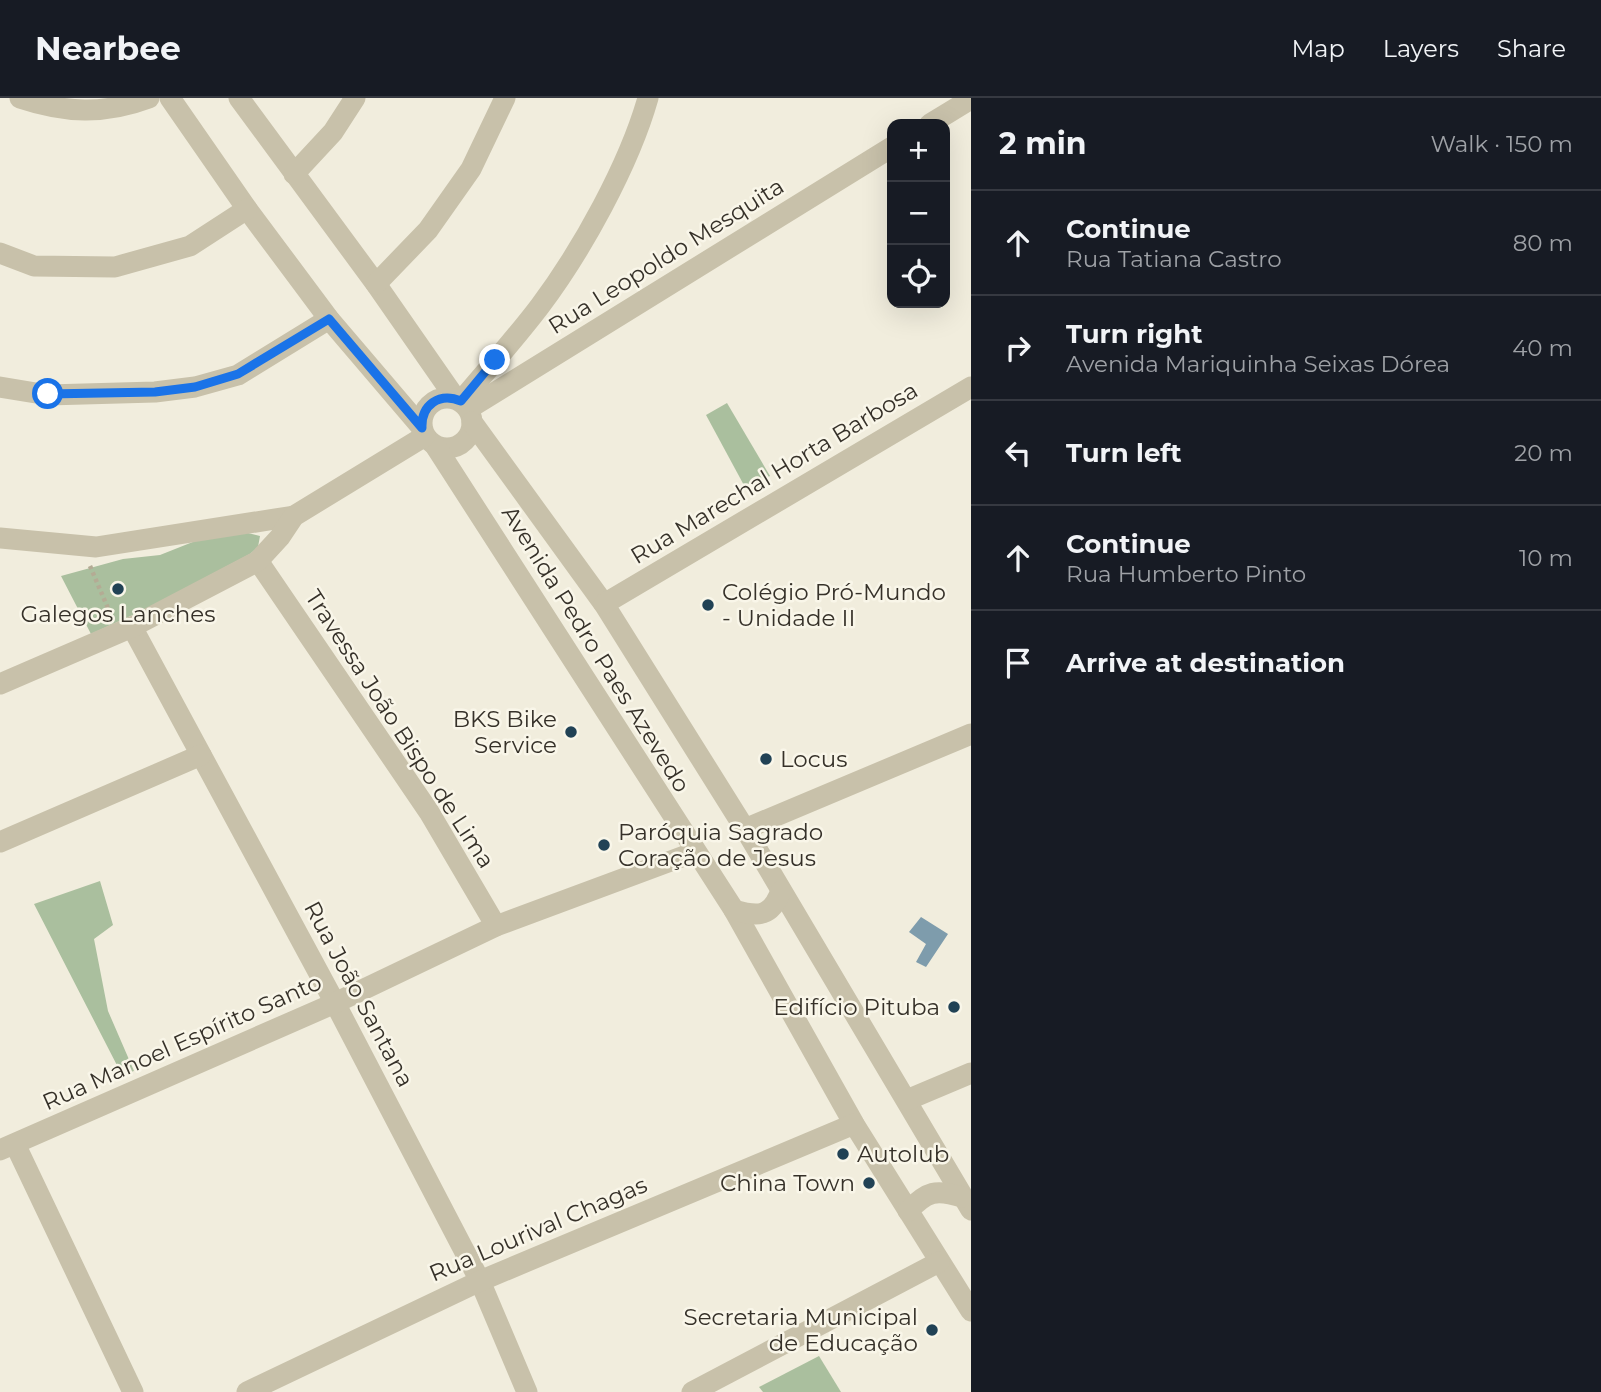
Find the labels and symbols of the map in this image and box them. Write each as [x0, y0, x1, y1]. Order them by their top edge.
street label: Rua Leopoldo Mesquita [543, 172, 789, 340]
route end [479, 344, 510, 375]
street label: Rua Marechal Horta Barbosa [625, 376, 923, 570]
route start [32, 378, 63, 409]
street label: Avenida Pedro Paes Azevedo [496, 501, 696, 797]
place label: Colégio Pró-Mundo - Unidade II [722, 578, 946, 632]
marker: Galegos Lanches [110, 581, 126, 597]
street label: Travessa João Bispo de Lima [299, 584, 501, 874]
marker: Colégio Pró-Mundo - Unidade II [700, 597, 716, 613]
place label: Galegos Lanches [21, 600, 215, 628]
place label: BKS Bike Service [453, 705, 557, 759]
marker: BKS Bike Service [563, 724, 579, 740]
place label: Locus [780, 745, 847, 773]
marker: Locus [758, 751, 774, 767]
place label: Paróquia Sagrado Coração de Jesus [618, 818, 823, 872]
marker: Paróquia Sagrado Coração de Jesus [596, 837, 612, 853]
street label: Rua João Santana [298, 896, 420, 1092]
street label: Rua Manoel Espírito Santo [38, 968, 326, 1116]
place label: Edifício Pituba [773, 993, 940, 1021]
marker: Edifício Pituba [946, 999, 962, 1015]
place label: Autolub [857, 1140, 949, 1168]
marker: Autolub [835, 1146, 851, 1162]
place label: China Town [720, 1169, 855, 1197]
street label: Rua Lourival Chagas [425, 1170, 651, 1288]
marker: China Town [861, 1175, 877, 1191]
place label: Secretaria Municipal de Educação [684, 1303, 918, 1357]
marker: Secretaria Municipal de Educação [924, 1322, 940, 1338]

